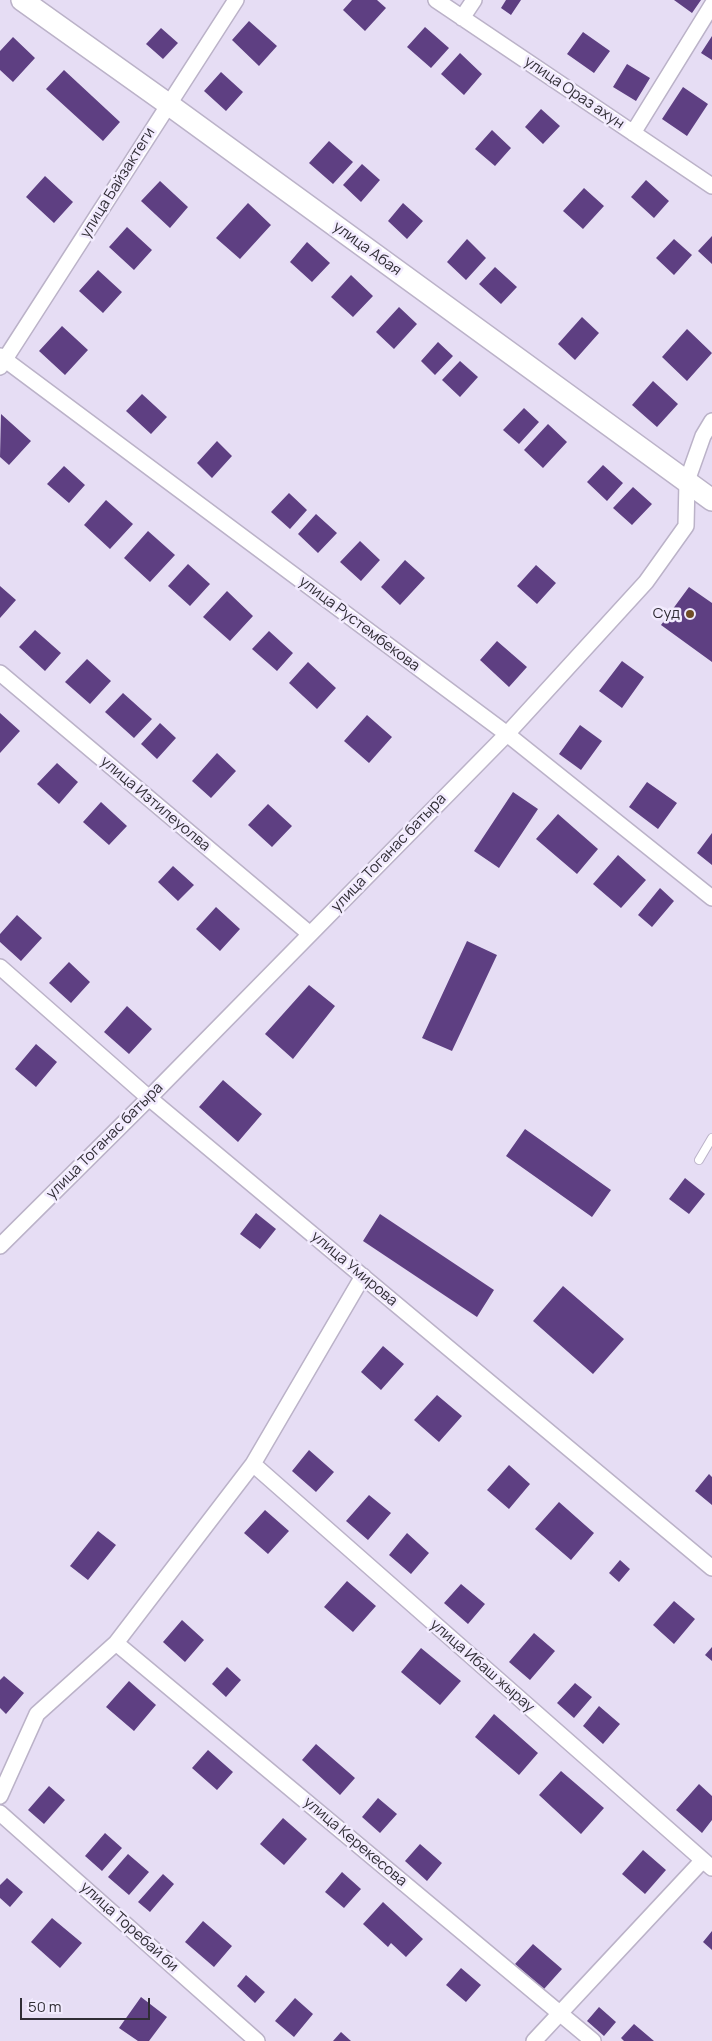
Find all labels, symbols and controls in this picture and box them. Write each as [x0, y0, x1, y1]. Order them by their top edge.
street label: улица Ораз ахун [520, 53, 628, 133]
street label: улица Байзактеги [77, 125, 159, 241]
street label: улица Абая [329, 218, 405, 280]
street label: улица Рустембекова [295, 573, 423, 675]
place label: Суд [653, 605, 680, 623]
marker: Суд [684, 608, 696, 620]
street label: улица Изтилеуолва [96, 753, 214, 855]
street label: улица Тоганас батыра [328, 790, 450, 916]
street label: улица Тоганас батыра [43, 1079, 167, 1203]
street label: улица Умирова [307, 1228, 401, 1310]
street label: улица Ибаш жырау [426, 1616, 538, 1716]
street label: улица Керекесова [300, 1793, 410, 1891]
street label: улица Торебай би [76, 1878, 182, 1976]
scale bar [22, 1988, 152, 2020]
text: 50 m [28, 1996, 62, 2017]

